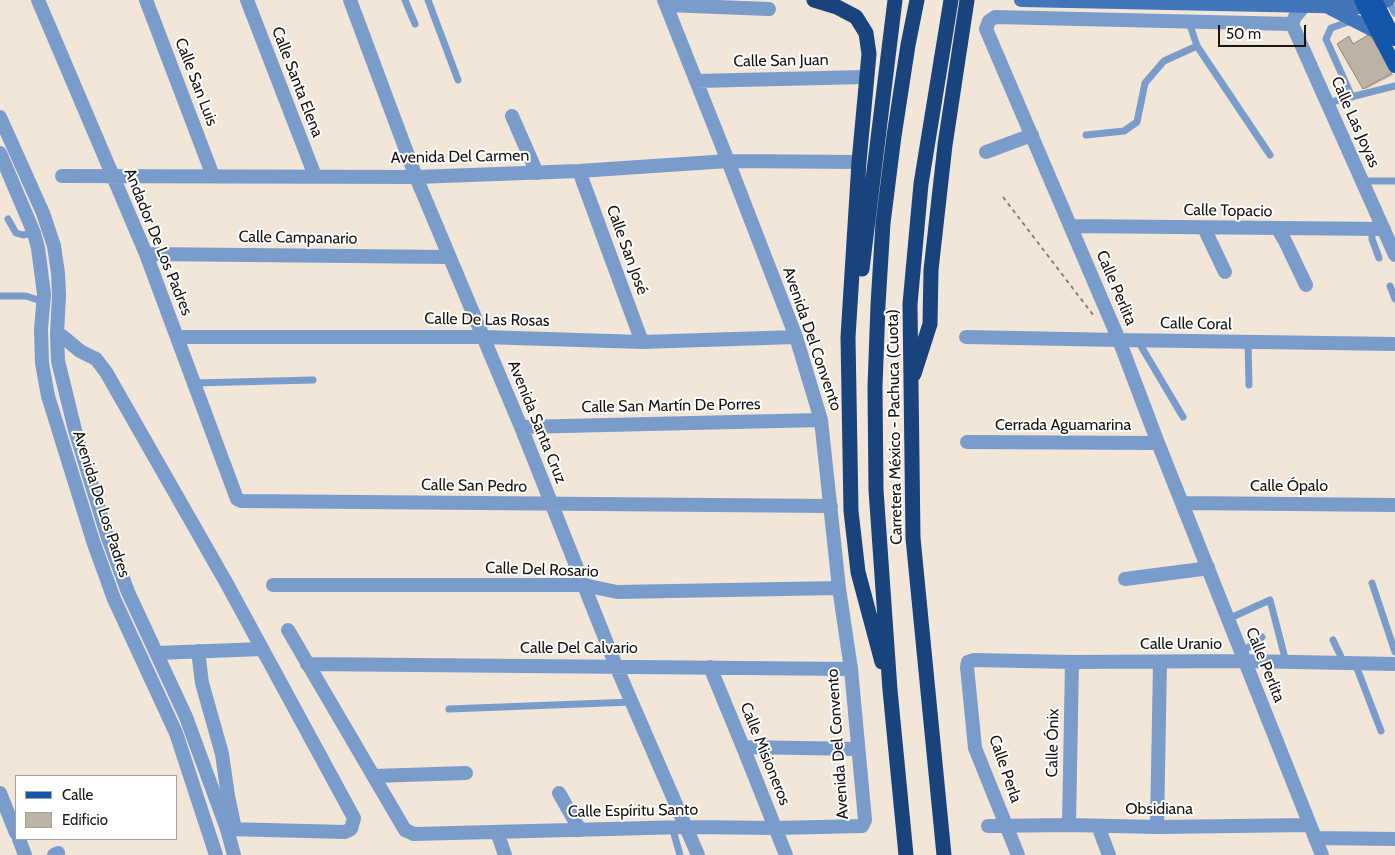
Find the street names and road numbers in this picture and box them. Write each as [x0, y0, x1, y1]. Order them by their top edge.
street label: Calle Santa Elena [267, 24, 327, 140]
street label: Calle San Luis [170, 35, 222, 129]
street label: Calle San Juan [733, 51, 829, 71]
street label: Calle Las Joyas [1326, 74, 1384, 170]
street label: Avenida Del Carmen [391, 146, 529, 168]
street label: Andador De Los Padres [120, 166, 196, 318]
street label: Calle Topacio [1183, 201, 1273, 221]
street label: Calle San José [602, 203, 652, 297]
street label: Calle Campanario [238, 227, 358, 249]
street label: Calle Perlita [1092, 248, 1140, 328]
street label: Avenida Del Convento [778, 265, 846, 413]
street label: Calle De Las Rosas [424, 309, 550, 331]
street label: Carretera México - Pachuca (Cuota) [883, 309, 907, 545]
street label: Calle Coral [1160, 314, 1232, 334]
street label: Avenida Santa Cruz [504, 358, 570, 486]
street label: Calle San Martín De Porres [581, 395, 761, 417]
street label: Cerrada Aguamarina [995, 415, 1131, 435]
street label: Avenida De Los Padres [68, 428, 134, 580]
street label: Calle San Pedro [421, 475, 527, 497]
street label: Calle Ópalo [1250, 476, 1328, 496]
street label: Calle Del Rosario [485, 558, 599, 582]
street label: Calle Perlita [1241, 625, 1289, 705]
street label: Calle Uranio [1140, 634, 1222, 654]
street label: Calle Del Calvario [520, 638, 638, 658]
street label: Avenida Del Convento [823, 668, 853, 820]
street label: Calle Misioneros [736, 700, 794, 808]
street label: Calle Ónix [1043, 708, 1063, 778]
street label: Calle Perla [984, 733, 1026, 805]
street label: Obsidiana [1125, 799, 1193, 819]
street label: Calle Espíritu Santo [568, 800, 698, 822]

